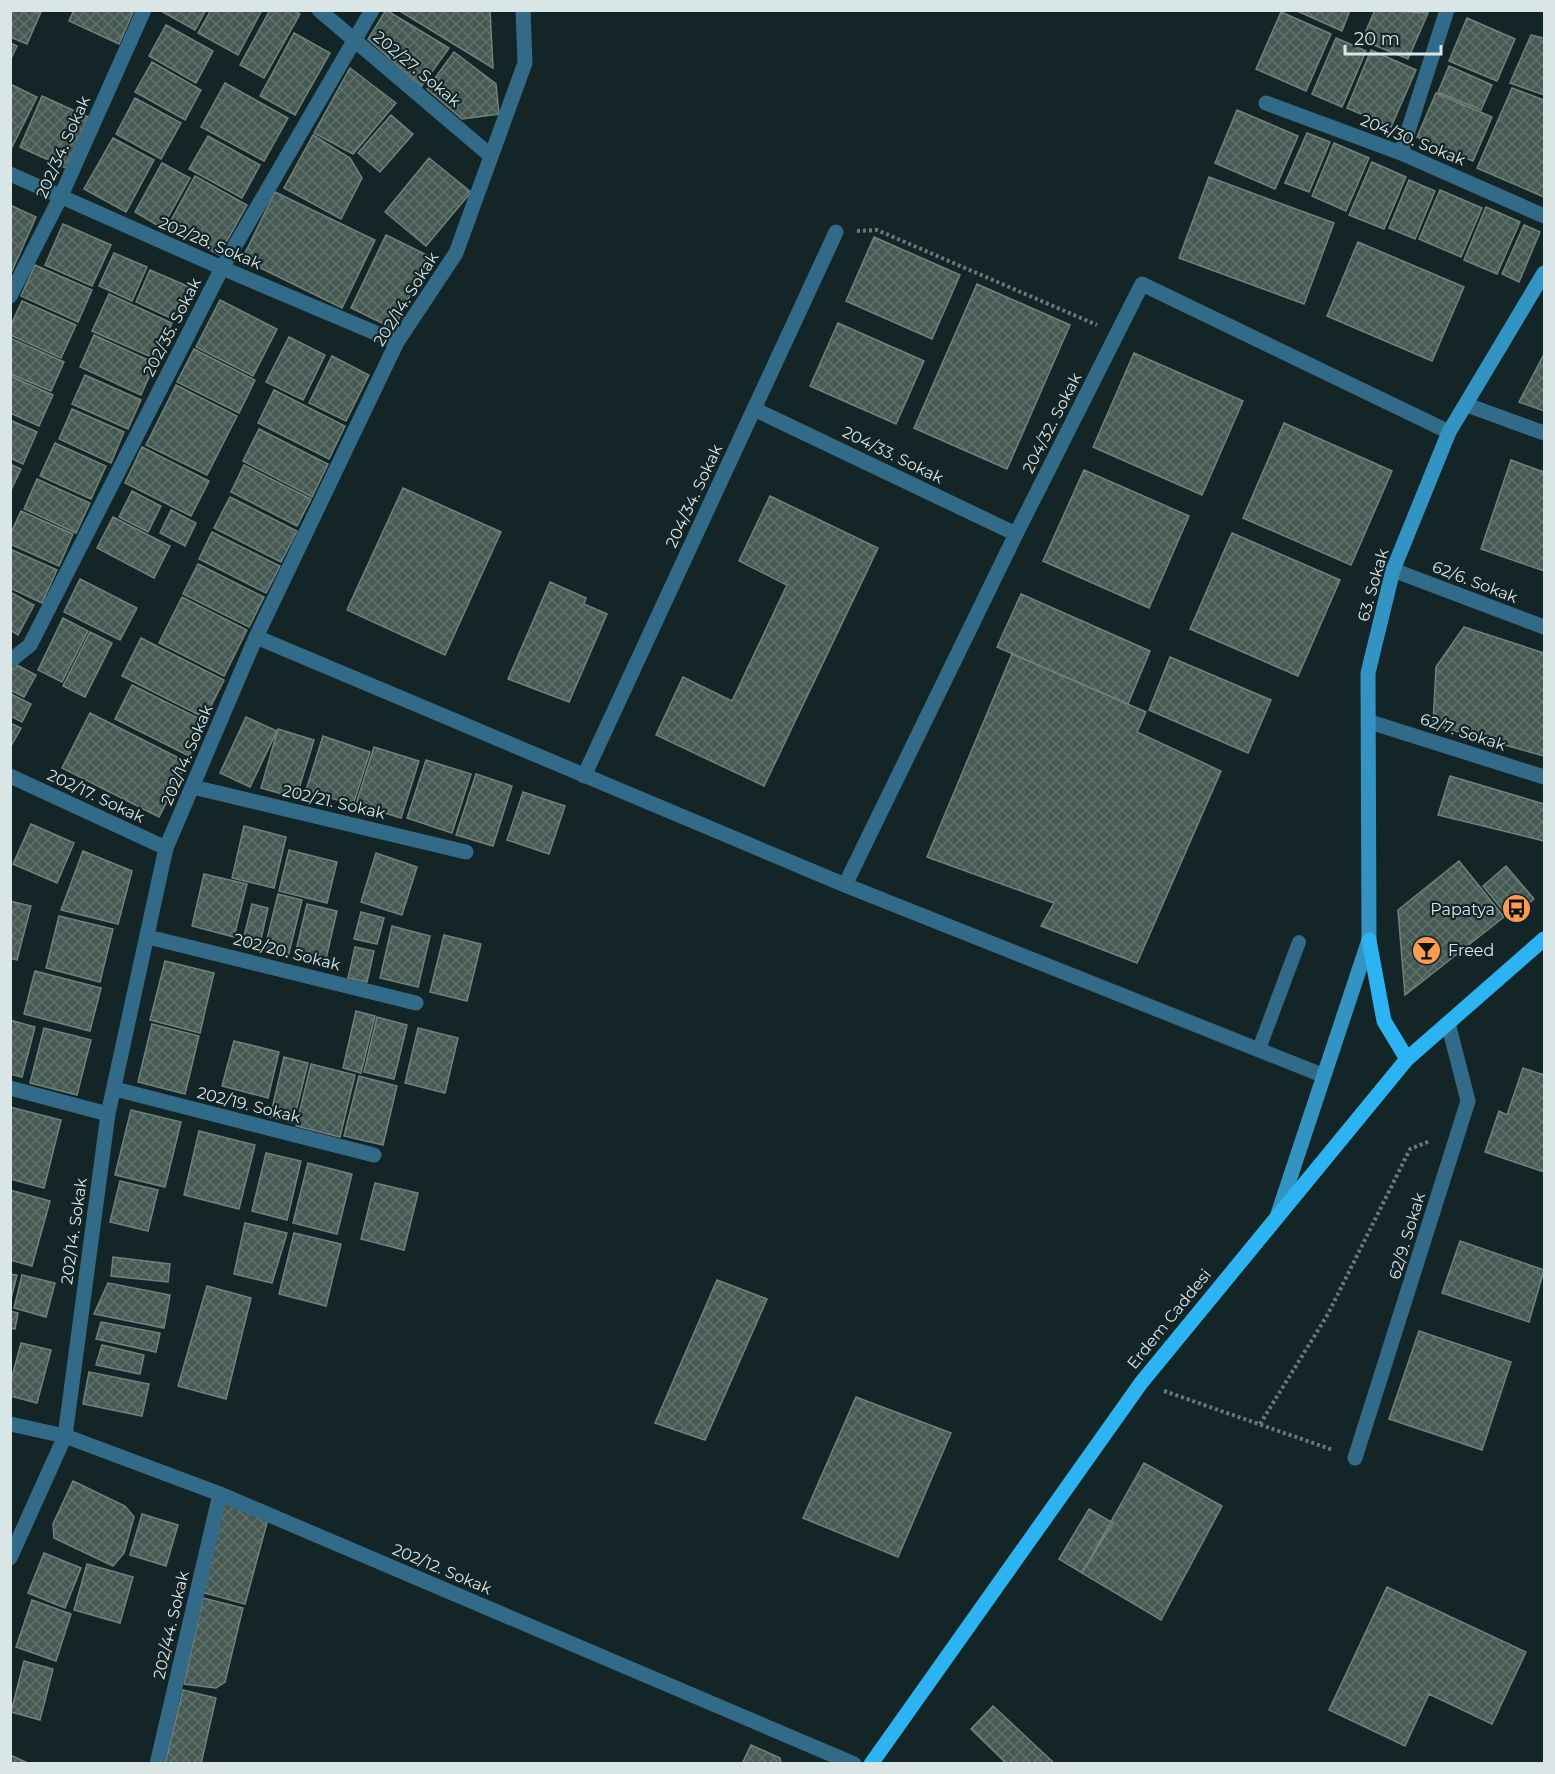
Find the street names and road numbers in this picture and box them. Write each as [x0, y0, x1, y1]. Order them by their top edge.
street label: 202/27. Sokak [370, 27, 465, 111]
street label: 202/34. Sokak [32, 92, 94, 201]
street label: 204/30. Sokak [1358, 110, 1469, 170]
street label: 202/28. Sokak [156, 213, 265, 273]
street label: 202/14. Sokak [370, 248, 443, 350]
street label: 202/35. Sokak [139, 274, 205, 379]
street label: 204/32. Sokak [1019, 369, 1086, 476]
street label: 204/33. Sokak [839, 422, 947, 488]
street label: 204/34. Sokak [662, 441, 726, 551]
street label: 63. Sokak [1354, 546, 1393, 623]
street label: 62/6. Sokak [1430, 557, 1521, 607]
street label: 202/14. Sokak [157, 702, 217, 808]
street label: 62/7. Sokak [1418, 709, 1509, 755]
street label: 202/17. Sokak [44, 765, 148, 827]
street label: 202/21. Sokak [281, 781, 388, 823]
street label: 202/20. Sokak [232, 930, 343, 975]
street label: 202/19. Sokak [195, 1083, 303, 1127]
street label: 202/14. Sokak [57, 1176, 91, 1285]
street label: 62/9. Sokak [1385, 1190, 1429, 1282]
street label: Erdem Caddesi [1123, 1265, 1215, 1373]
street label: 202/12. Sokak [390, 1540, 495, 1599]
street label: 202/44. Sokak [149, 1569, 193, 1681]

